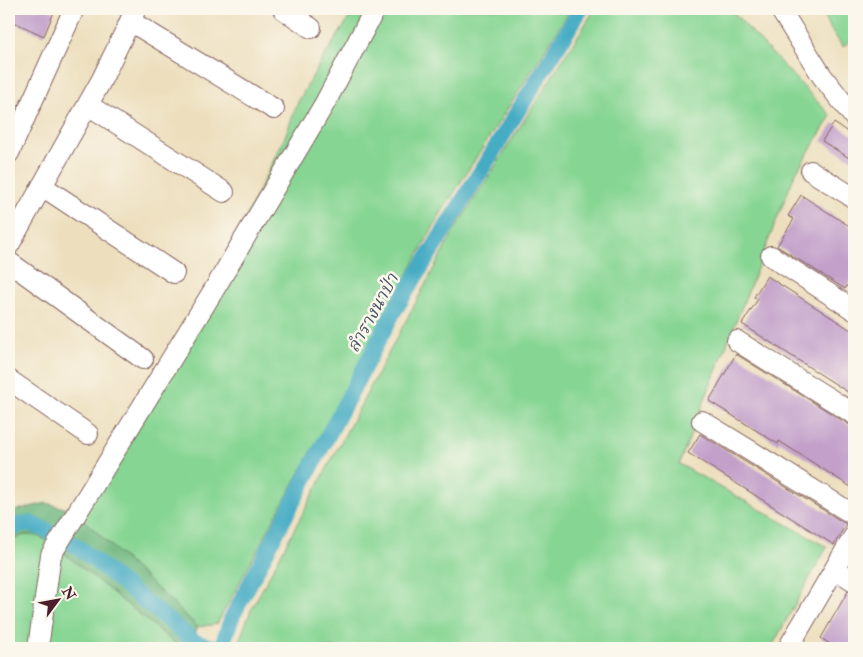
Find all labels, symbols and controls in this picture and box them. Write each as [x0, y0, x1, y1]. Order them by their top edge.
water label: ลำรางนาป่า [342, 268, 405, 357]
north arrow [32, 574, 82, 624]
text: N [58, 583, 79, 604]

